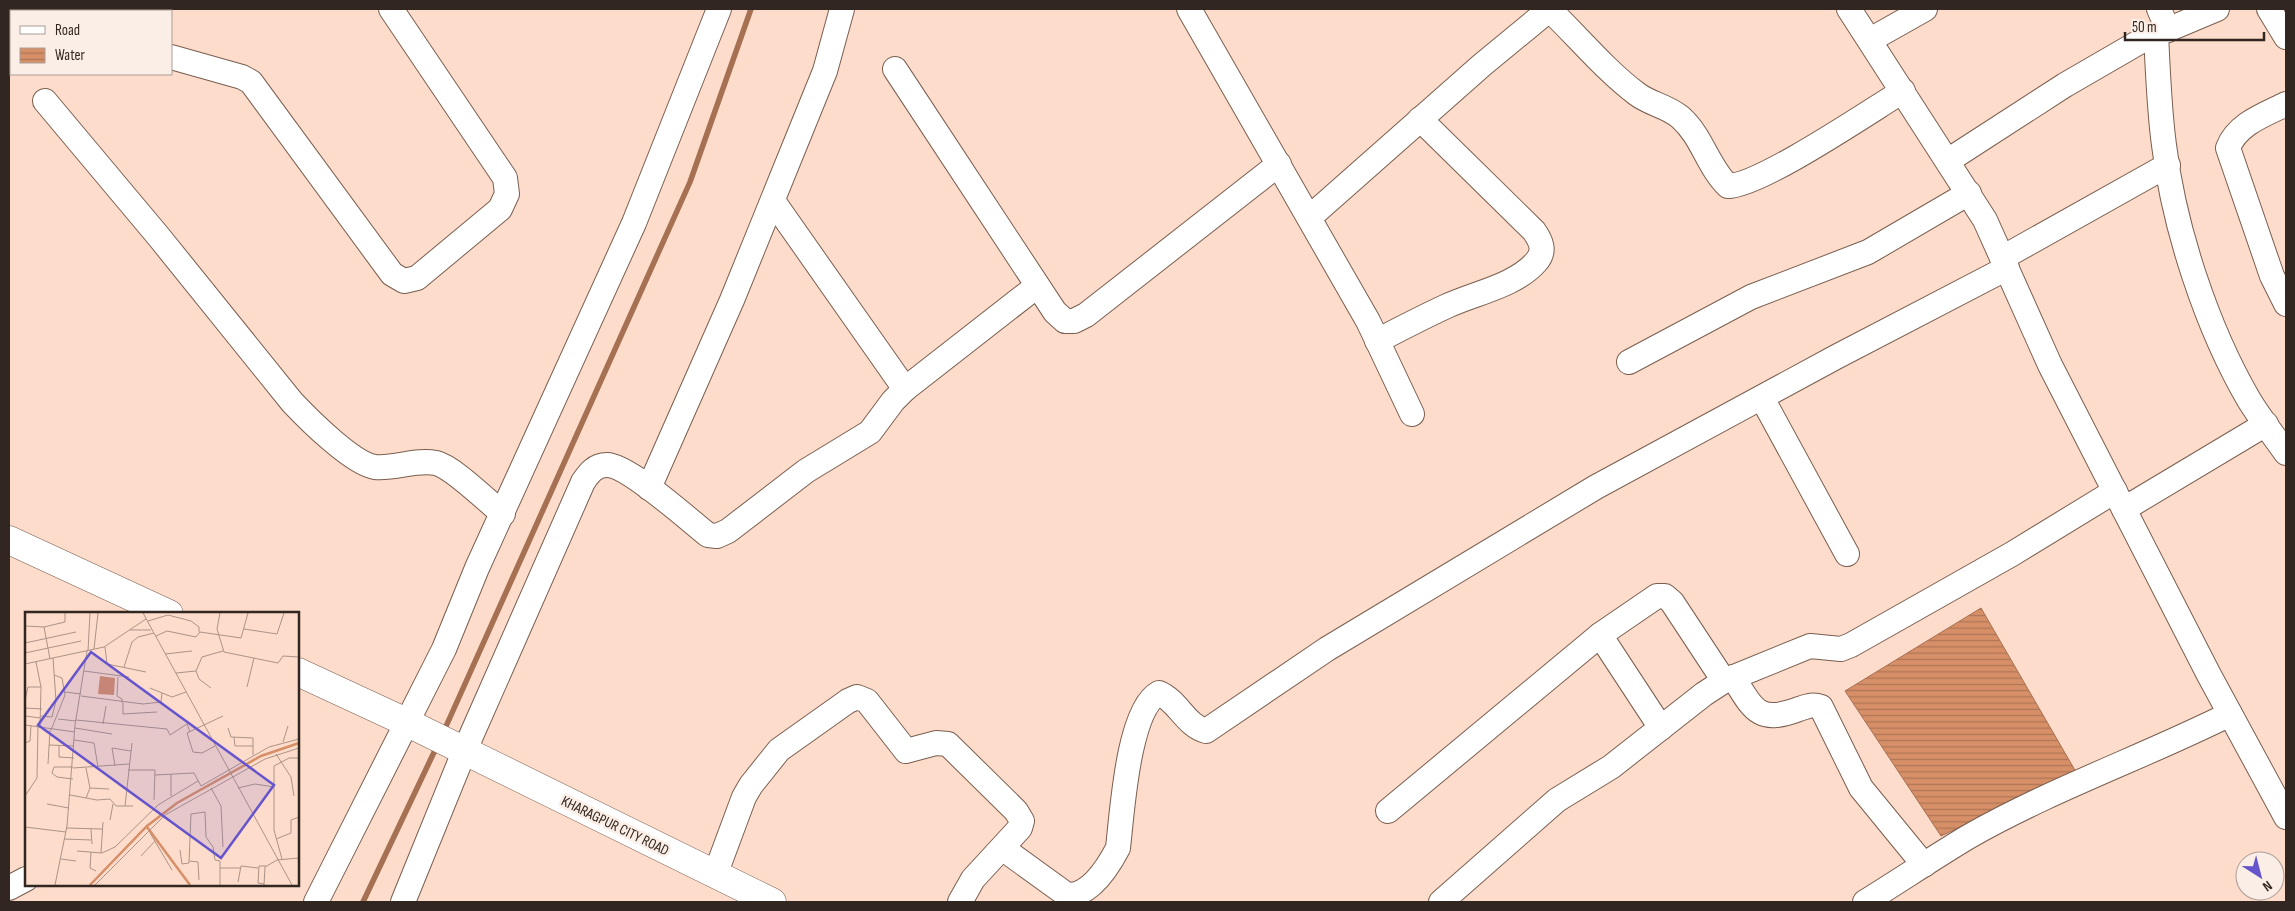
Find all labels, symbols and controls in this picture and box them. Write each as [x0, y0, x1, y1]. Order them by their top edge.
legend [10, 10, 172, 75]
scale bar [2125, 10, 2264, 42]
text: 50 m [2132, 18, 2157, 37]
text: Road [55, 21, 80, 40]
text: Water [55, 46, 86, 65]
inset map [25, 612, 299, 886]
street label: KHARAGPUR CITY ROAD [558, 792, 672, 860]
north arrow [2235, 851, 2285, 901]
text: N [2259, 877, 2275, 895]

